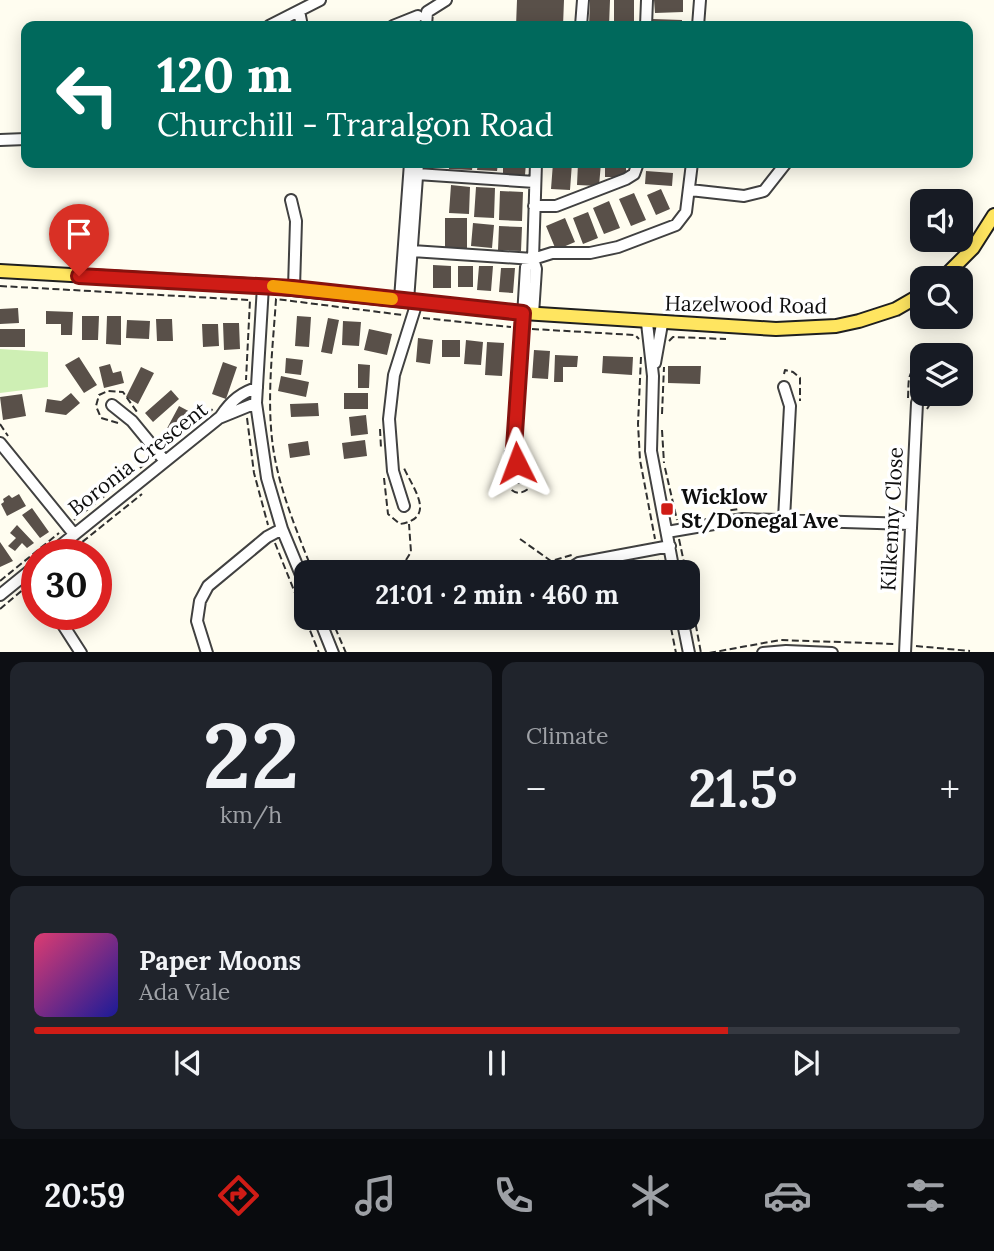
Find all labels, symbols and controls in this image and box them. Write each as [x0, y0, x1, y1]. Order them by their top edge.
text: 120 m [157, 43, 292, 105]
icon: left [42, 49, 133, 140]
text: Churchill - Traralgon Road [157, 104, 554, 145]
map controls [910, 189, 973, 406]
button: sound [910, 189, 973, 252]
pin [49, 204, 109, 276]
icon: arrive [60, 215, 98, 253]
button: search [910, 266, 973, 329]
street label: Hazelwood Road [665, 290, 828, 319]
button: layers [910, 343, 973, 406]
street label: Boronia Crescent [63, 395, 213, 521]
position arrow [480, 426, 554, 500]
street label: Kilkenny Close [874, 446, 909, 592]
place label: Wicklow St/Donegal Ave [681, 483, 839, 534]
marker: Wicklow St/Donegal Ave [659, 501, 675, 517]
speed limit sign: 30 [21, 539, 112, 630]
text: 21:01 · 2 min · 460 m [375, 578, 619, 611]
text: 22 [202, 696, 300, 813]
text: Climate [526, 721, 608, 750]
text: 21.5° [689, 755, 797, 821]
text: − [526, 765, 546, 813]
text: + [940, 765, 960, 813]
text: km/h [220, 800, 282, 829]
text: Paper Moons [139, 944, 301, 977]
text: Ada Vale [139, 977, 230, 1006]
icon: previous [169, 1044, 207, 1082]
icon: pause [478, 1044, 516, 1082]
icon: next [787, 1044, 825, 1082]
icon: directions [214, 1171, 263, 1220]
icon: music [351, 1171, 400, 1220]
icon: phone [489, 1171, 538, 1220]
icon: climate [626, 1171, 675, 1220]
icon: car [763, 1171, 812, 1220]
icon: filters [901, 1171, 950, 1220]
text: 20:59 [44, 1175, 125, 1216]

